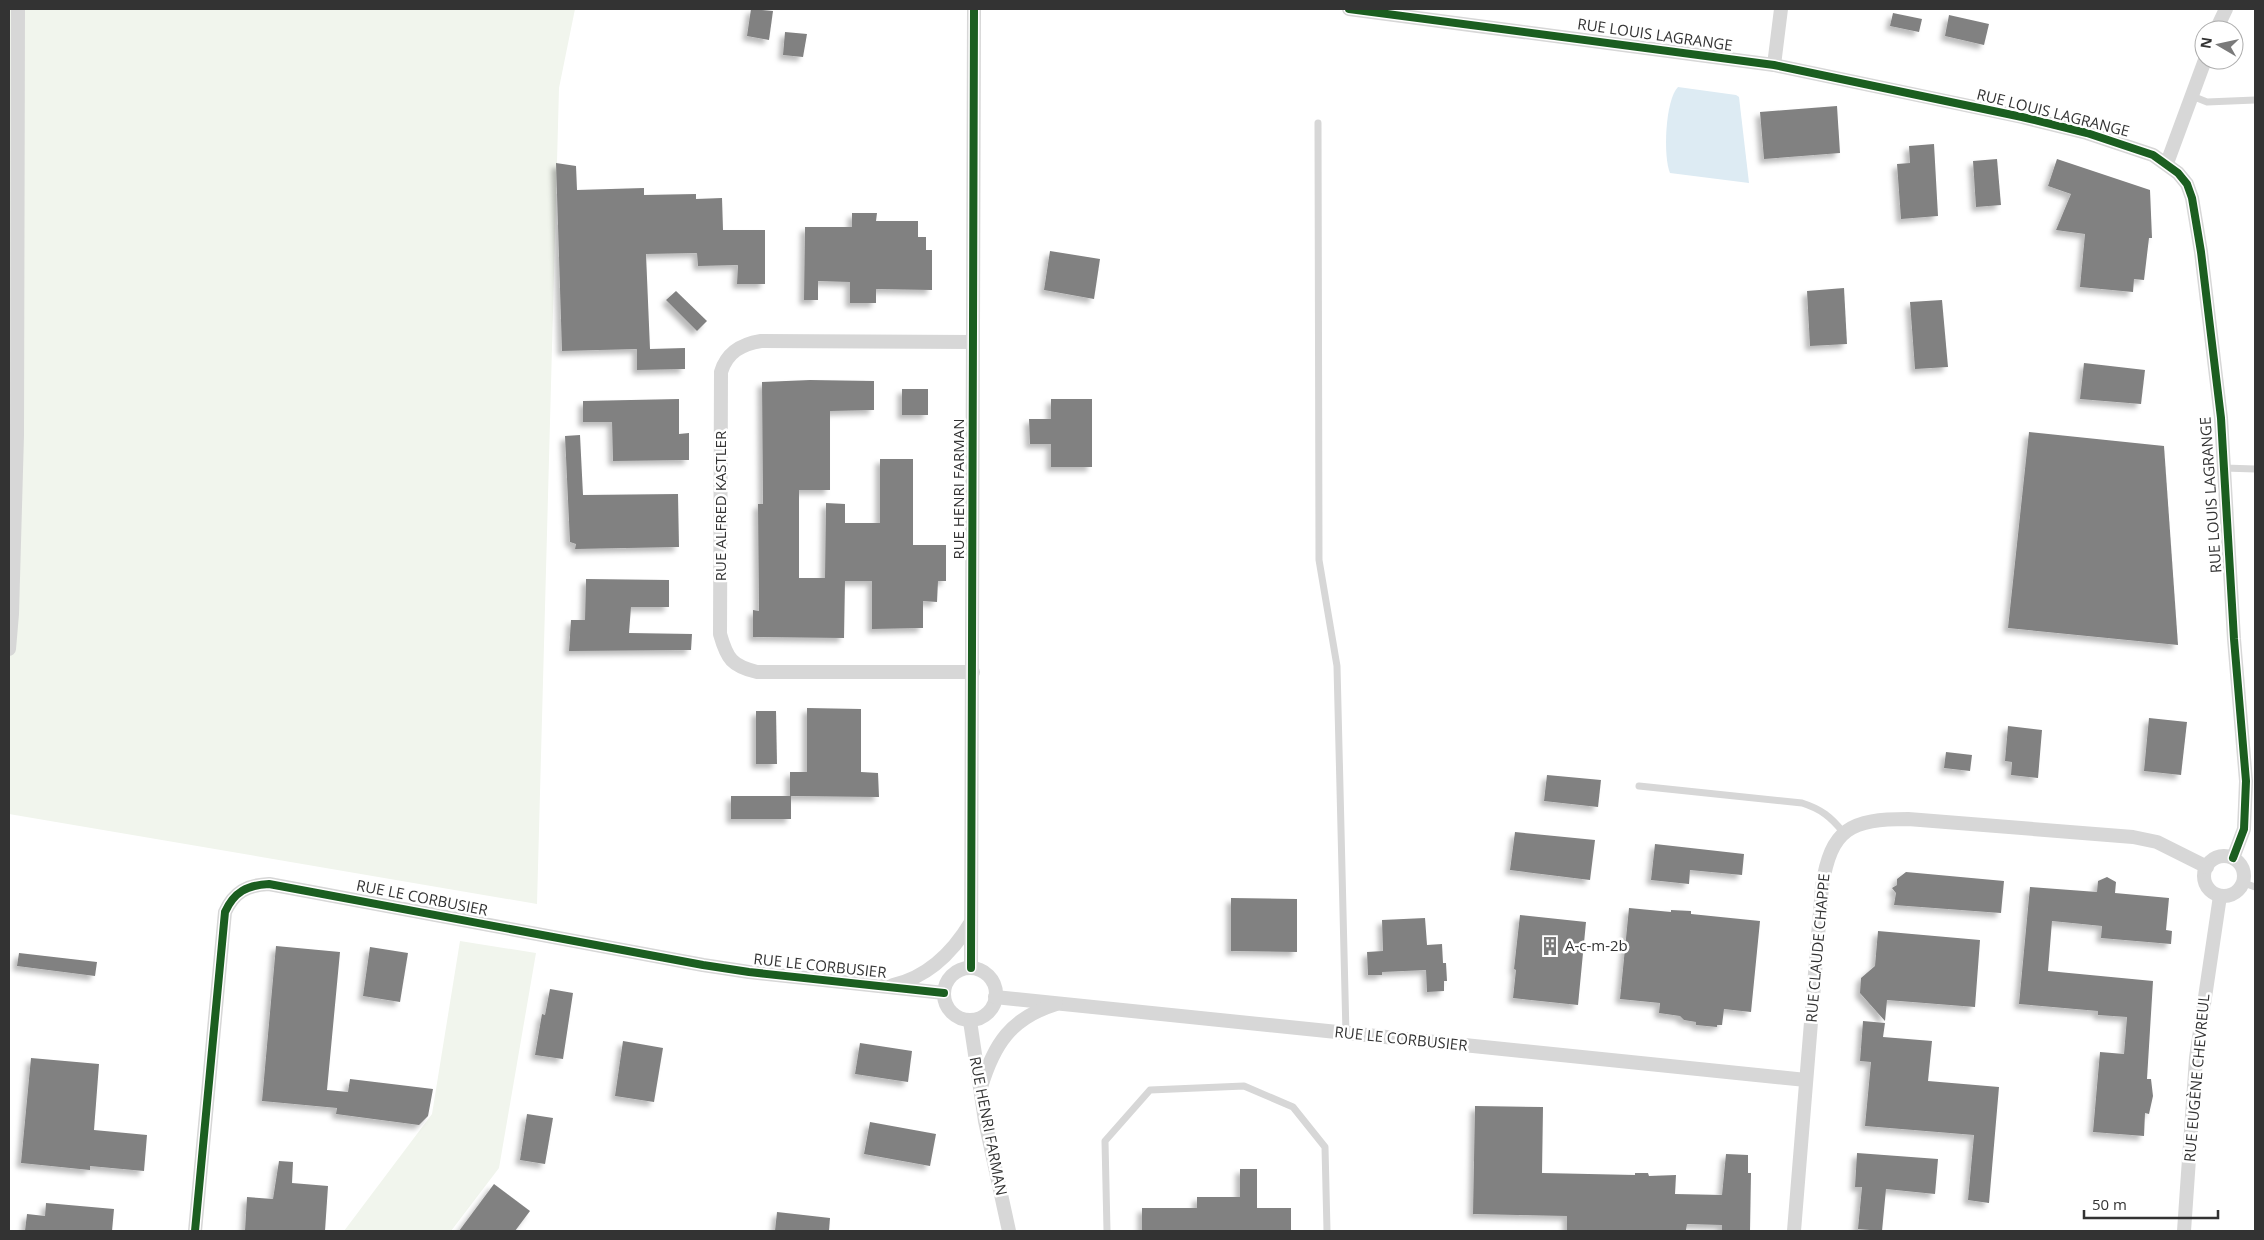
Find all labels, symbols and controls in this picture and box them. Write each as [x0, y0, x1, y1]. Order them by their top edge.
street label: RUE LOUIS LAGRANGE [1576, 13, 1734, 55]
north arrow [2194, 20, 2244, 70]
text: N [2195, 36, 2216, 50]
street label: RUE LOUIS LAGRANGE [1975, 83, 2132, 141]
street label: RUE LOUIS LAGRANGE [2195, 416, 2225, 574]
street label: RUE HENRI FARMAN [948, 418, 968, 560]
street label: RUE ALFRED KASTLER [710, 430, 730, 581]
street label: RUE CLAUDE CHAPPE [1801, 873, 1833, 1023]
street label: RUE LE CORBUSIER [355, 874, 490, 920]
building icon: A-c-m-2b [1539, 935, 1561, 957]
place label: A-c-m-2b [1565, 935, 1628, 955]
street label: RUE LE CORBUSIER [753, 948, 888, 982]
street label: RUE EUGÈNE CHEVREUL [2179, 993, 2213, 1163]
street label: RUE LE CORBUSIER [1334, 1021, 1469, 1055]
street label: RUE HENRI FARMAN [966, 1055, 1012, 1197]
scale bar [2084, 1188, 2218, 1220]
text: 50 m [2092, 1194, 2127, 1214]

